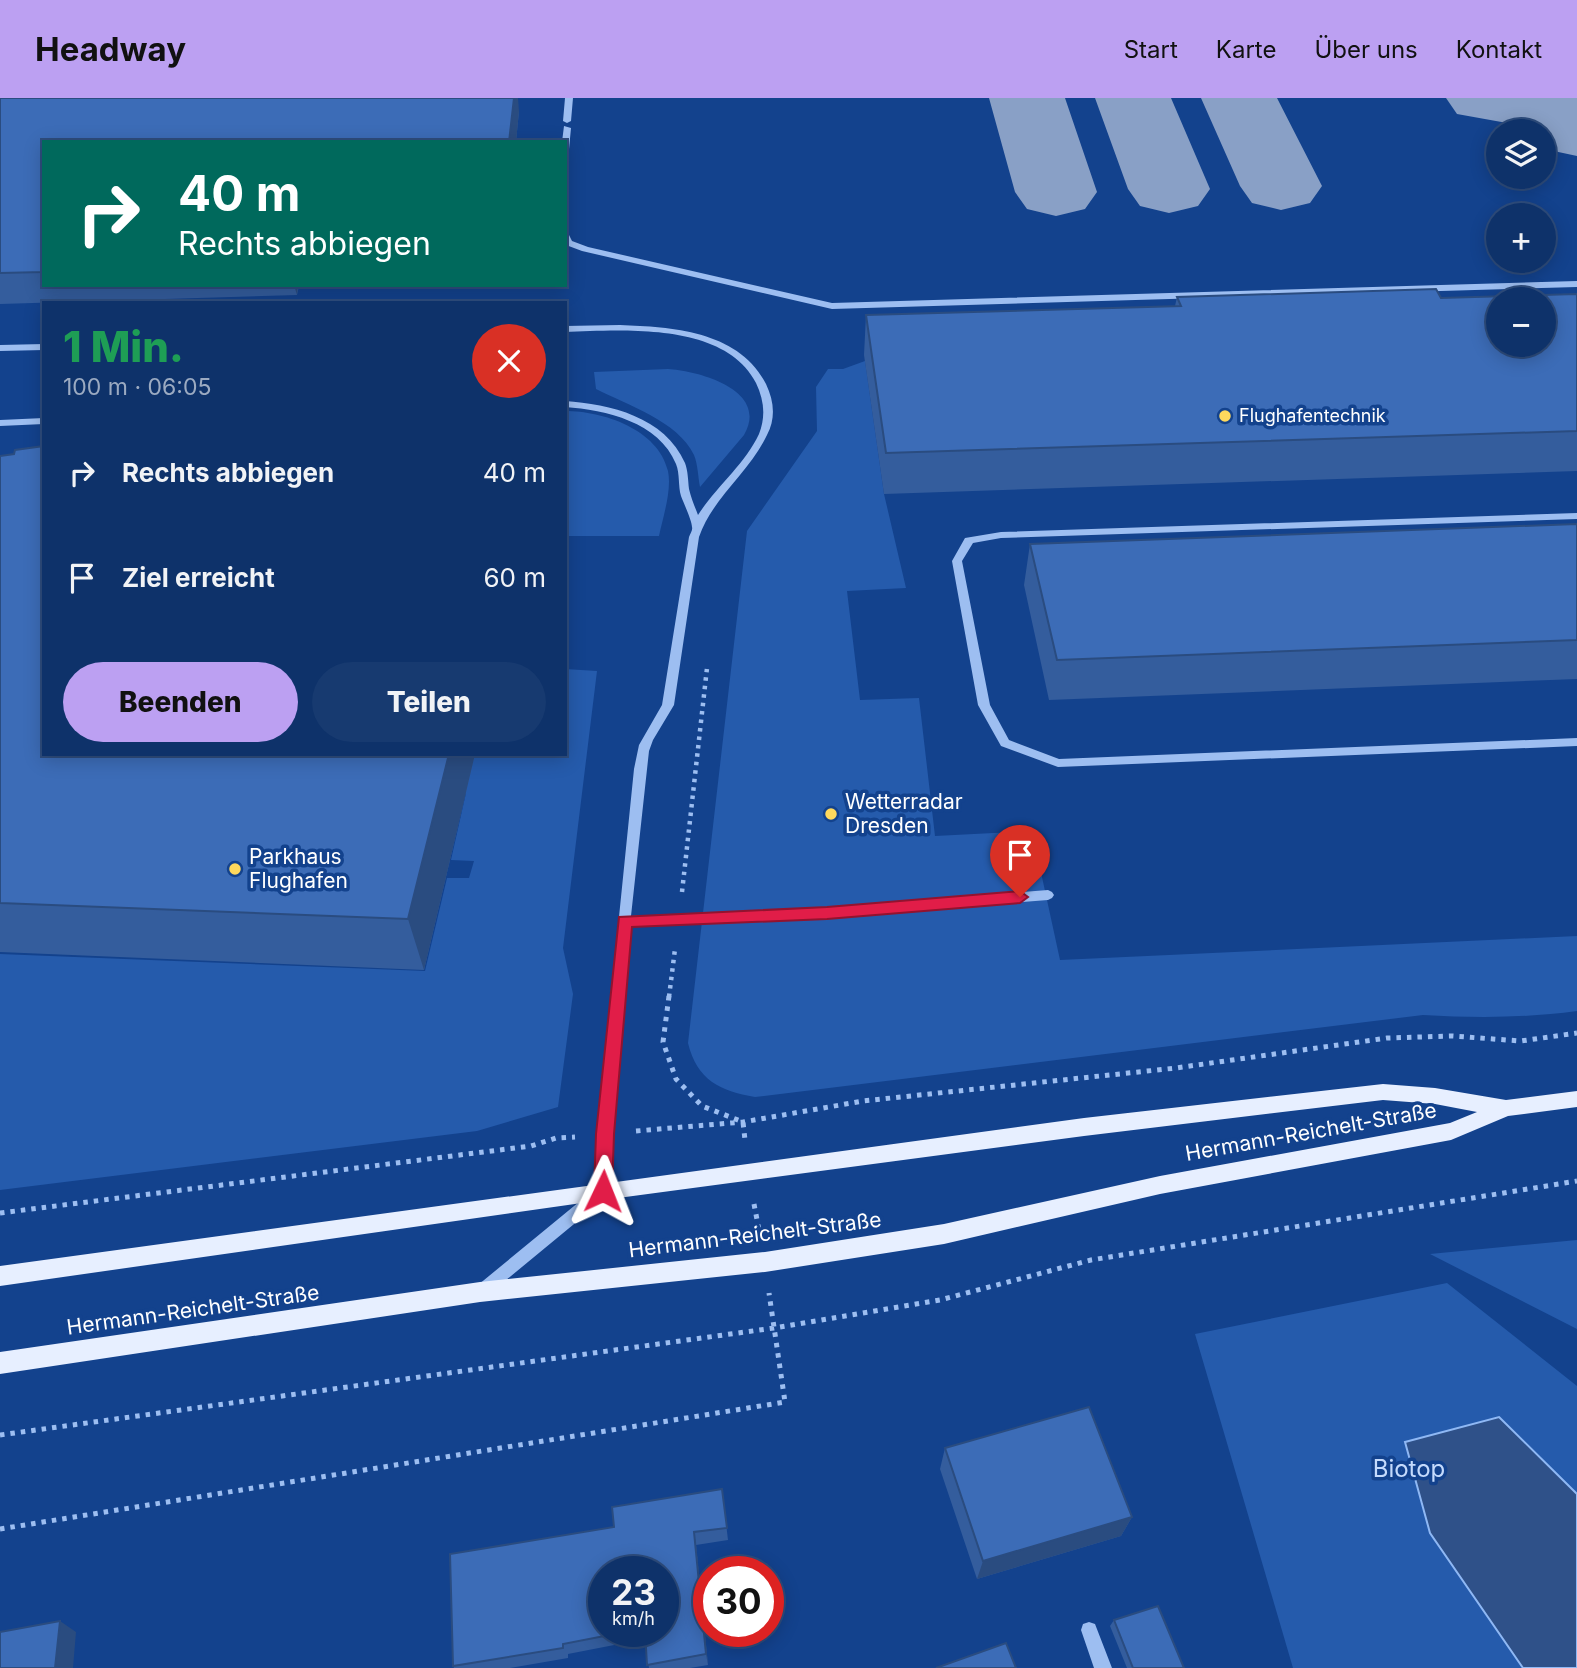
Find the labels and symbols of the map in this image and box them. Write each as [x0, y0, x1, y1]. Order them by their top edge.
place label: Flughafentechnik [1239, 405, 1386, 426]
marker: Flughafentechnik [1217, 408, 1233, 424]
place label: Wetterradar Dresden [845, 789, 963, 838]
marker: Wetterradar Dresden [823, 806, 839, 822]
pin [990, 825, 1050, 897]
place label: Parkhaus Flughafen [249, 844, 348, 893]
marker: Parkhaus Flughafen [227, 861, 243, 877]
street label: Hermann-Reichelt-Straße [1183, 1097, 1438, 1166]
position arrow [566, 1154, 640, 1228]
street label: Hermann-Reichelt-Straße [627, 1207, 883, 1262]
street label: Hermann-Reichelt-Straße [65, 1279, 321, 1340]
park label: Biotop [1373, 1454, 1445, 1483]
speed limit sign: 30 [693, 1556, 784, 1647]

